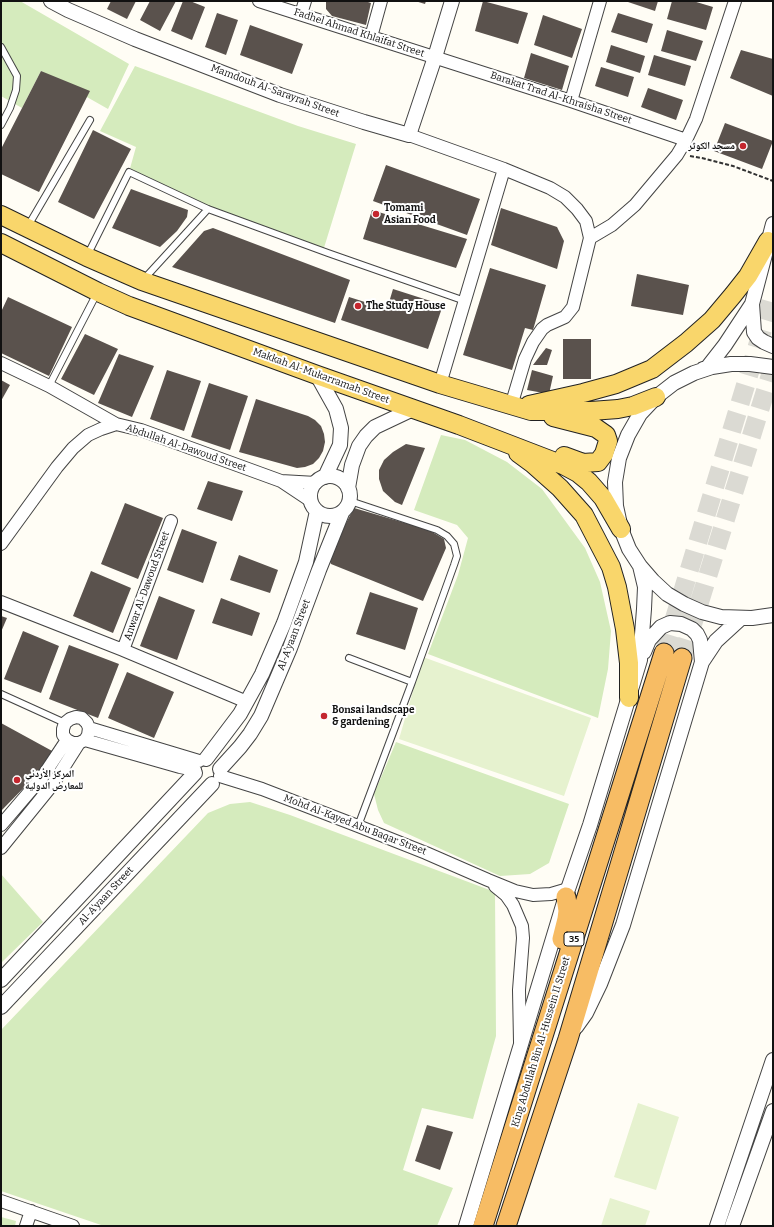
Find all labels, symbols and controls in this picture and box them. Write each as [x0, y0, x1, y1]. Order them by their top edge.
street label: Fadhel Ahmad Khlaifat Street [292, 6, 426, 60]
street label: Mamdouh Al-Sarayrah Street [209, 62, 341, 120]
street label: Barakat Trad Al-Khraisha Street [489, 69, 633, 127]
place label: مسجد الكوثر [688, 140, 735, 152]
marker: مسجد الكوثر [738, 141, 748, 151]
place label: Tomami Asian Food [384, 202, 436, 226]
marker: Tomami Asian Food [371, 209, 381, 219]
place label: The Study House [366, 300, 445, 312]
marker: The Study House [353, 301, 363, 311]
street label: Makkah Al-Mukarramah Street [251, 346, 391, 406]
street label: Abdullah Al-Dawoud Street [124, 422, 248, 474]
street label: Anwar Al-Dawoud Street [122, 530, 172, 642]
street label: Al-A'yaan Street [275, 598, 313, 672]
place label: Bonsai landscape & gardening [332, 704, 414, 728]
marker: Bonsai landscape & gardening [319, 711, 329, 721]
place label: المركز الأردني للمعارض الدولية [25, 768, 83, 792]
marker: المركز الأردني للمعارض الدولية [12, 775, 22, 785]
street label: Mohd Al-Kayed Abu Baqar Street [282, 792, 428, 858]
street label: Al-A'yaan Street [76, 864, 136, 928]
road number: 35 [564, 932, 584, 946]
street label: King Abdullah Bin Al-Hussein II Street [509, 955, 573, 1129]

